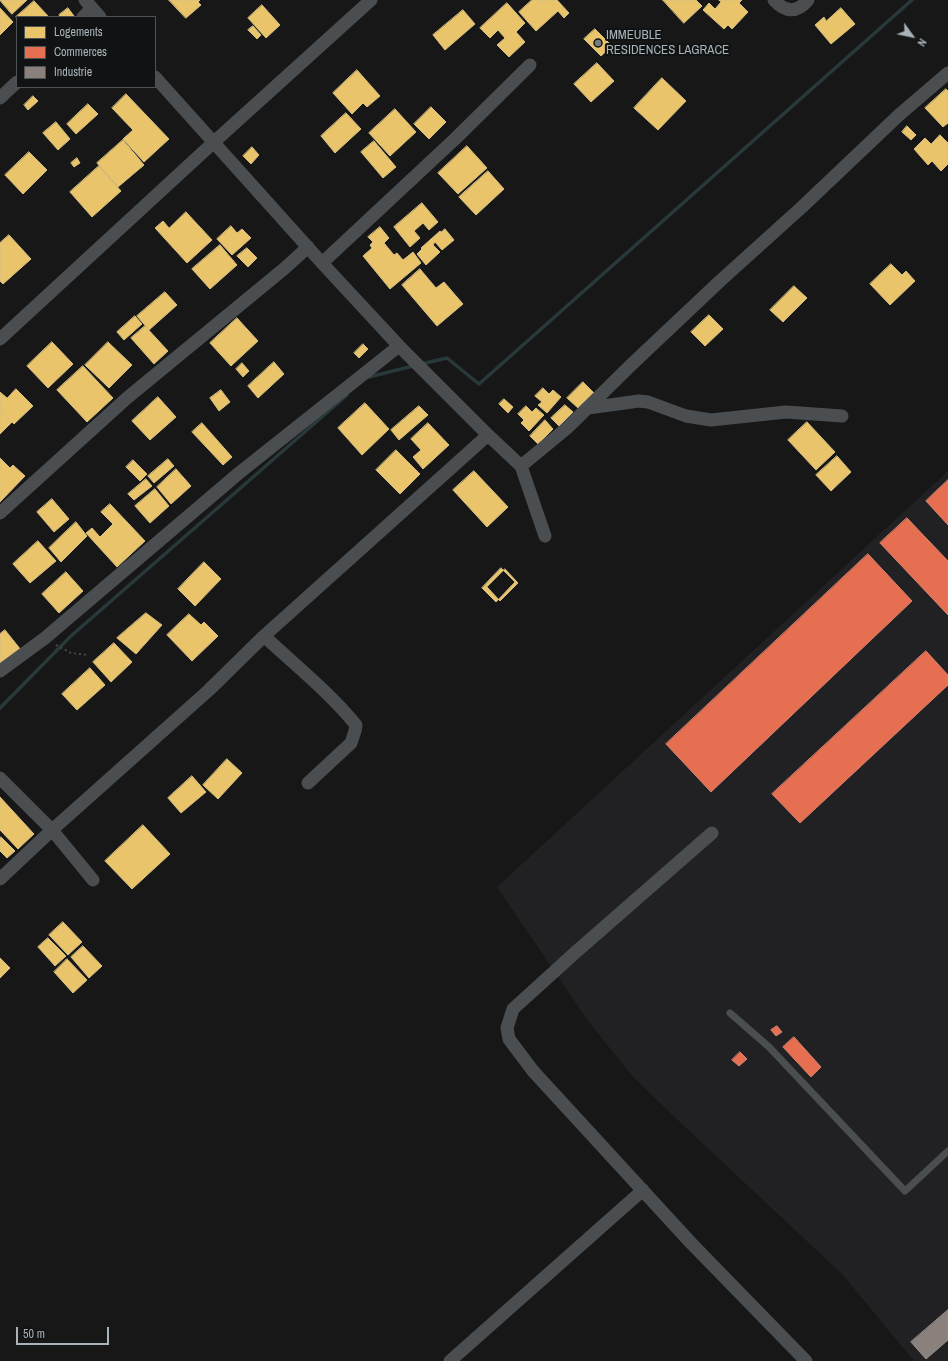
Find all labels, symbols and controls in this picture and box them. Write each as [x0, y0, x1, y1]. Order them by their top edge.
legend [16, 16, 156, 88]
north arrow [892, 16, 932, 56]
text: Logements [54, 24, 103, 40]
place label: IMMEUBLE RESIDENCES LAGRACE [606, 28, 729, 59]
text: N [914, 36, 930, 49]
marker: IMMEUBLE RESIDENCES LAGRACE [593, 38, 603, 48]
text: Commerces [54, 44, 107, 60]
text: Industrie [54, 64, 92, 80]
scale bar [18, 1319, 111, 1345]
text: 50 m [23, 1326, 45, 1342]

